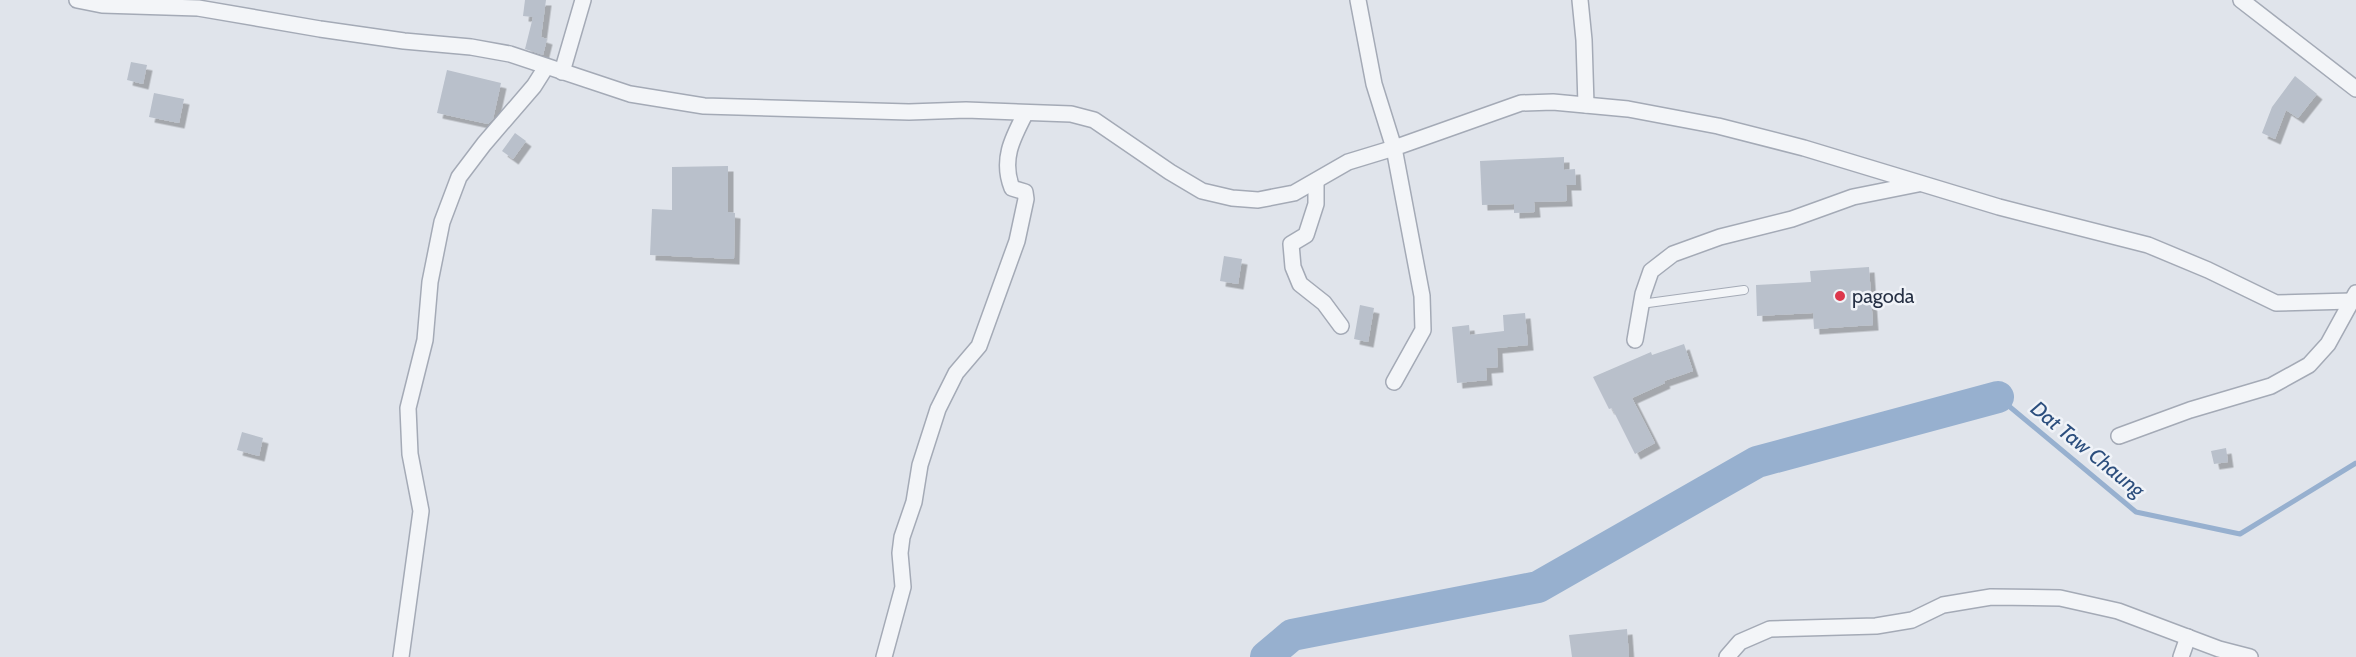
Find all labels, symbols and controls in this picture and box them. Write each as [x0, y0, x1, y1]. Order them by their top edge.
place label: pagoda [1852, 284, 1915, 308]
marker: pagoda [1833, 289, 1847, 303]
water label: Dat Taw Chaung [2026, 396, 2151, 503]

